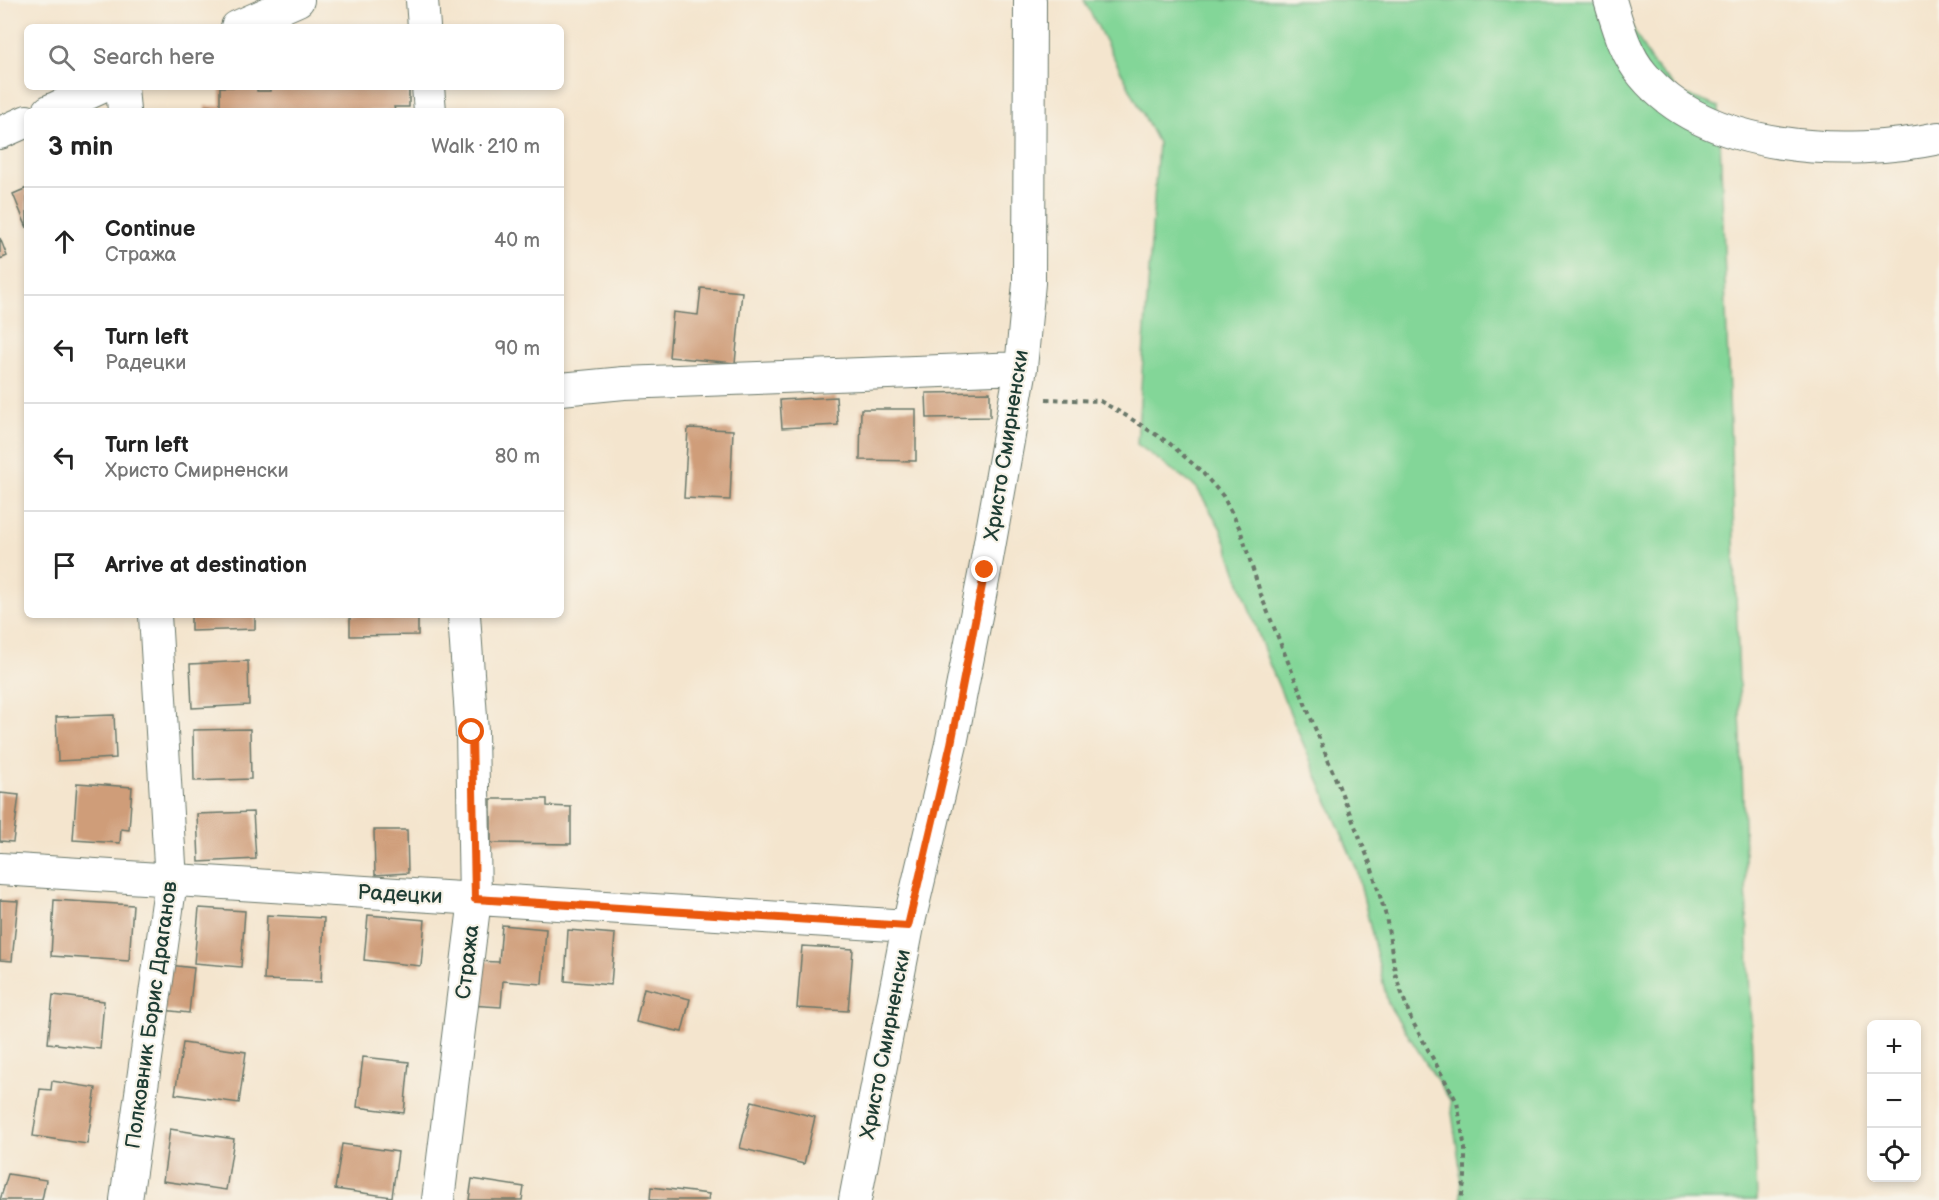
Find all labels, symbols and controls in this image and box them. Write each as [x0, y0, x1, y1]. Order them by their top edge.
search box [24, 24, 564, 90]
icon: search [45, 41, 78, 74]
text: Search here [93, 44, 215, 71]
text: 3 min [48, 132, 113, 163]
text: Walk · 210 m [431, 135, 540, 159]
text: Continue [105, 216, 195, 243]
icon: ahead [48, 225, 81, 258]
text: 40 m [494, 229, 540, 253]
text: Стража [105, 243, 176, 267]
text: Turn left [105, 324, 189, 351]
icon: left [48, 333, 81, 366]
text: 90 m [495, 337, 540, 361]
street label: Христо Смирненски [979, 348, 1034, 542]
text: Радецки [105, 351, 186, 375]
text: Turn left [105, 432, 189, 459]
icon: left [48, 441, 81, 474]
text: 80 m [495, 445, 540, 469]
text: Христо Смирненски [105, 459, 289, 483]
icon: arrive [48, 549, 81, 582]
text: Arrive at destination [105, 552, 307, 579]
route end [971, 556, 997, 582]
route start [458, 718, 484, 744]
street label: Полковник Борис Драганов [120, 880, 183, 1150]
street label: Радецки [357, 880, 443, 909]
street label: Стража [451, 923, 485, 1001]
street label: Христо Смирненски [855, 947, 916, 1141]
map controls [1867, 1020, 1921, 1182]
button: + [1867, 1020, 1921, 1074]
button: − [1867, 1074, 1921, 1128]
button: locate [1867, 1128, 1921, 1182]

